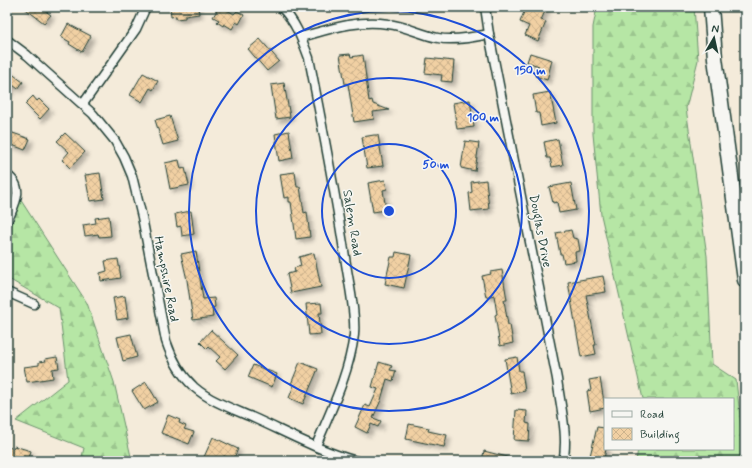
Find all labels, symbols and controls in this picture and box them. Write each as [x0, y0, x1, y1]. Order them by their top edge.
north arrow [694, 18, 734, 58]
text: N [711, 22, 720, 37]
text: 150 m [514, 63, 546, 79]
text: 100 m [467, 110, 500, 126]
text: 50 m [423, 157, 450, 173]
street label: Salem Road [338, 189, 366, 257]
street label: Douglas Drive [523, 193, 555, 269]
centre of rings [382, 204, 396, 218]
street label: Hampshire Road [149, 235, 183, 323]
legend [604, 398, 734, 450]
text: Road [640, 407, 664, 423]
text: Building [640, 427, 680, 444]

